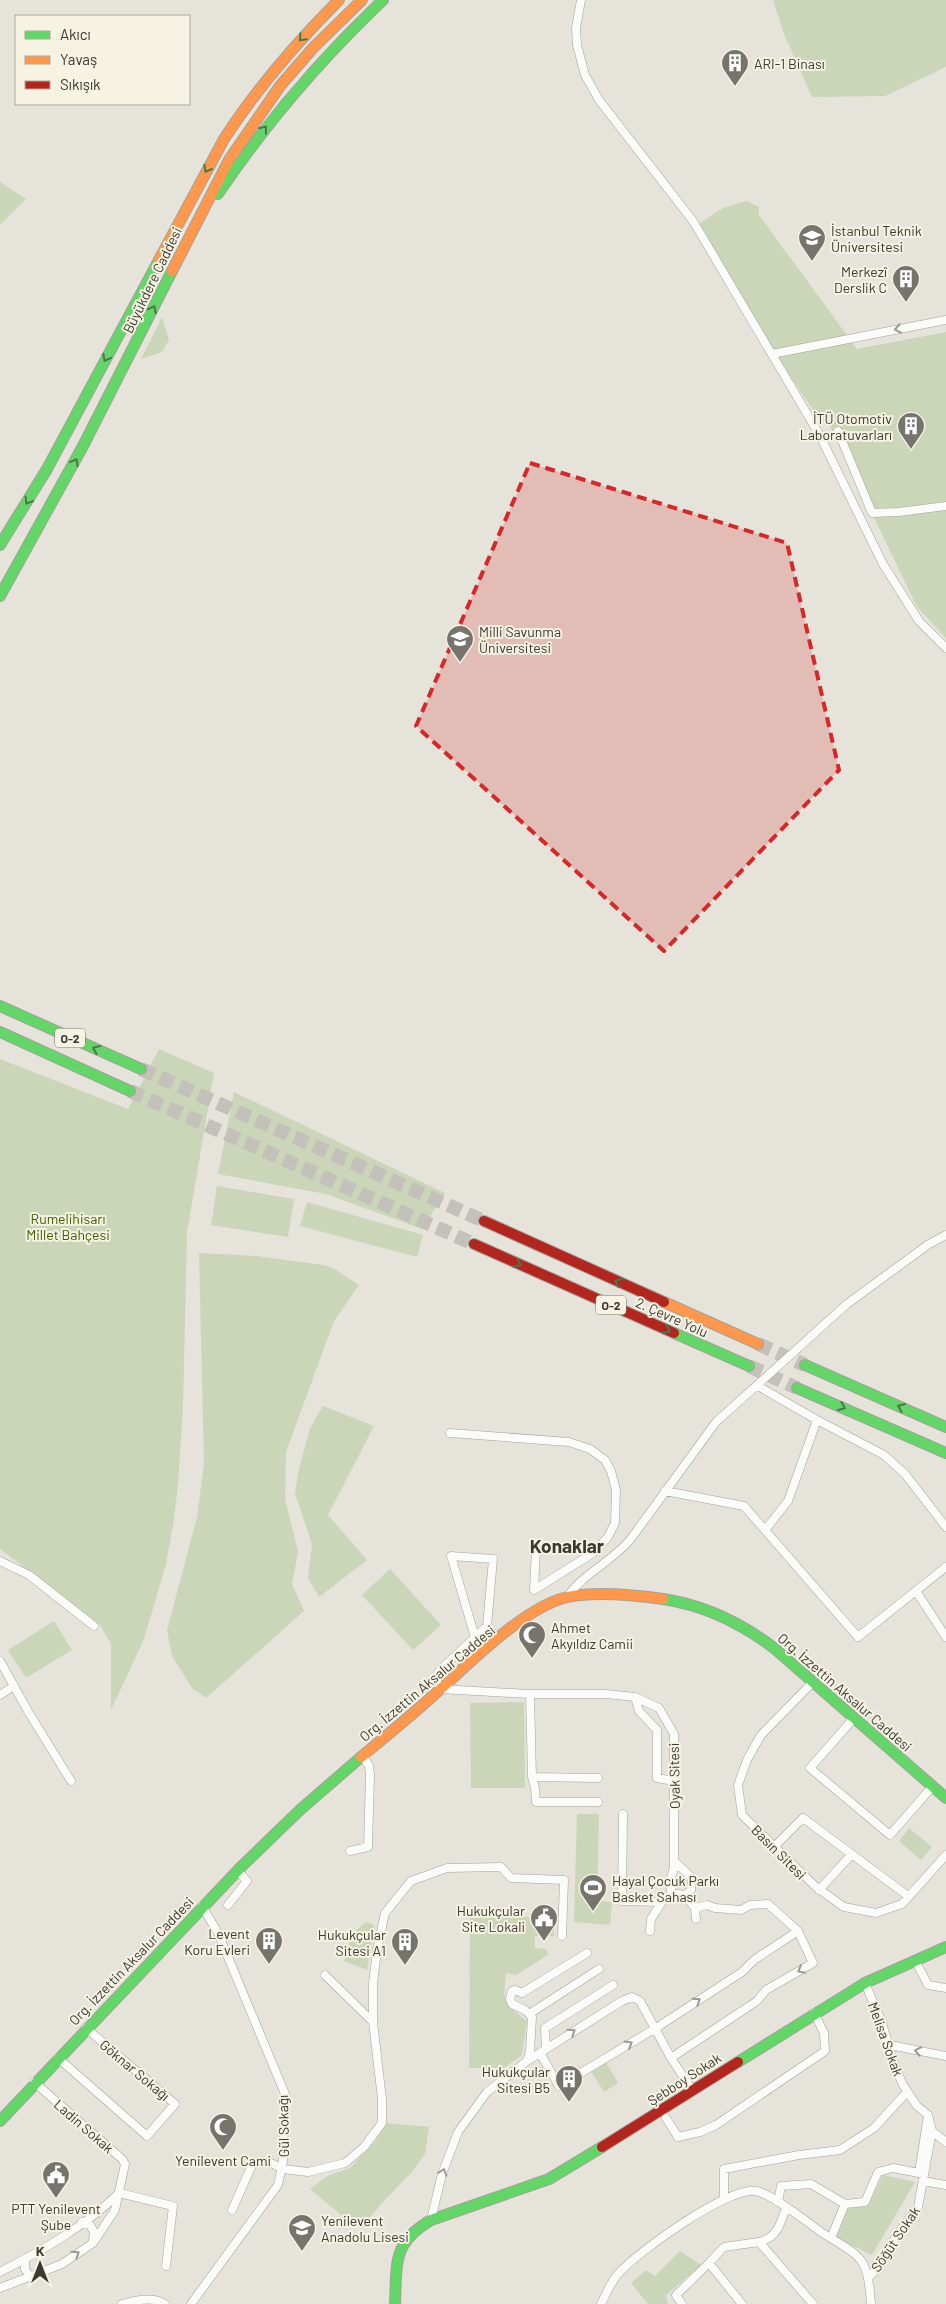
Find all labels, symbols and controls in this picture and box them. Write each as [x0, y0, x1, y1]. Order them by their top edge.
legend [15, 15, 190, 105]
text: Akıcı [60, 25, 91, 43]
one-way arrow [299, 32, 308, 41]
building icon: ARI-1 Binası [720, 48, 750, 87]
text: Yavaş [60, 50, 97, 68]
place label: ARI-1 Binası [754, 55, 825, 72]
text: Sıkışık [60, 75, 101, 93]
one-way arrow [258, 125, 267, 135]
one-way arrow [204, 163, 214, 172]
place label: İstanbul Teknik Üniversitesi [831, 222, 922, 255]
school or university icon: İstanbul Teknik Üniversitesi [797, 223, 827, 262]
street label: Büyükdere Caddesi [119, 224, 185, 336]
place label: Merkezî Derslik C [834, 263, 888, 296]
building icon: Merkezî Derslik C [891, 264, 921, 303]
one-way arrow [147, 305, 157, 314]
one-way arrow [894, 323, 902, 334]
one-way arrow [102, 353, 112, 362]
place label: İTÜ Otomotiv Laboratuvarları [800, 410, 892, 443]
building icon: İTÜ Otomotiv Laboratuvarları [896, 411, 926, 450]
one-way arrow [69, 458, 79, 467]
one-way arrow [25, 496, 35, 505]
place label: Milli Savunma Üniversitesi [479, 623, 561, 656]
school or university icon: Milli Savunma Üniversitesi [445, 624, 475, 663]
road number: O-2 [55, 1028, 85, 1048]
one-way arrow [92, 1045, 101, 1055]
park label: Rumelihisarı Millet Bahçesi [26, 1210, 110, 1243]
one-way arrow [513, 1257, 522, 1268]
one-way arrow [614, 1277, 623, 1288]
street label: 2. Çevre Yolu [633, 1294, 711, 1340]
road number: O-2 [596, 1296, 626, 1314]
one-way arrow [662, 1323, 671, 1334]
one-way arrow [837, 1401, 846, 1412]
one-way arrow [897, 1403, 906, 1414]
district label: Konaklar [530, 1534, 605, 1557]
place label: Ahmet Akyıldız Camii [551, 1619, 633, 1652]
mosque icon: Ahmet Akyıldız Camii [517, 1620, 547, 1659]
street label: Org. İzzettin Aksalur Caddesi [356, 1621, 498, 1745]
street label: Org. İzzettin Aksalur Caddesi [775, 1629, 915, 1755]
street label: Oyak Sitesi [665, 1743, 683, 1809]
street label: Basın Sitesi [748, 1821, 810, 1883]
place label: Hayal Çocuk Parkı Basket Sahası [612, 1872, 719, 1905]
sports icon: Hayal Çocuk Parkı Basket Sahası [578, 1873, 608, 1912]
street label: Org. İzzettin Aksalur Caddesi [65, 1893, 197, 2029]
place label: Hukukçular Site Lokali [457, 1902, 525, 1935]
public building icon: Hukukçular Site Lokali [529, 1903, 559, 1942]
place label: Levent Koru Evleri [184, 1925, 250, 1958]
building icon: Levent Koru Evleri [254, 1926, 284, 1965]
place label: Hukukçular Sitesi A1 [318, 1926, 386, 1959]
building icon: Hukukçular Sitesi A1 [390, 1927, 420, 1966]
one-way arrow [798, 1963, 807, 1973]
one-way arrow [691, 1998, 700, 2008]
street label: Melisa Sokak [865, 2000, 907, 2078]
one-way arrow [567, 2029, 576, 2038]
street label: Göknar Sokağı [97, 2036, 173, 2104]
one-way arrow [623, 2041, 632, 2051]
one-way arrow [913, 2046, 922, 2056]
street label: Şebboy Sokak [644, 2049, 724, 2109]
place label: Hukukçular Sitesi B5 [482, 2063, 550, 2096]
building icon: Hukukçular Sitesi B5 [554, 2064, 584, 2103]
street label: Ladin Sokak [51, 2095, 117, 2157]
street label: Gül Sokağı [274, 2095, 292, 2157]
mosque icon: Yenilevent Cami [208, 2112, 238, 2151]
place label: Yenilevent Cami [175, 2152, 271, 2169]
public building icon: PTT Yenilevent Şube [41, 2160, 71, 2199]
one-way arrow [437, 2169, 447, 2177]
place label: PTT Yenilevent Şube [11, 2200, 101, 2233]
street label: Söğüt Sokak [867, 2203, 923, 2275]
place label: Yenilevent Anadolu Lisesi [321, 2212, 409, 2245]
school or university icon: Yenilevent Anadolu Lisesi [287, 2213, 317, 2252]
north arrow [15, 2239, 65, 2289]
text: K [36, 2242, 45, 2259]
one-way arrow [71, 2251, 80, 2261]

